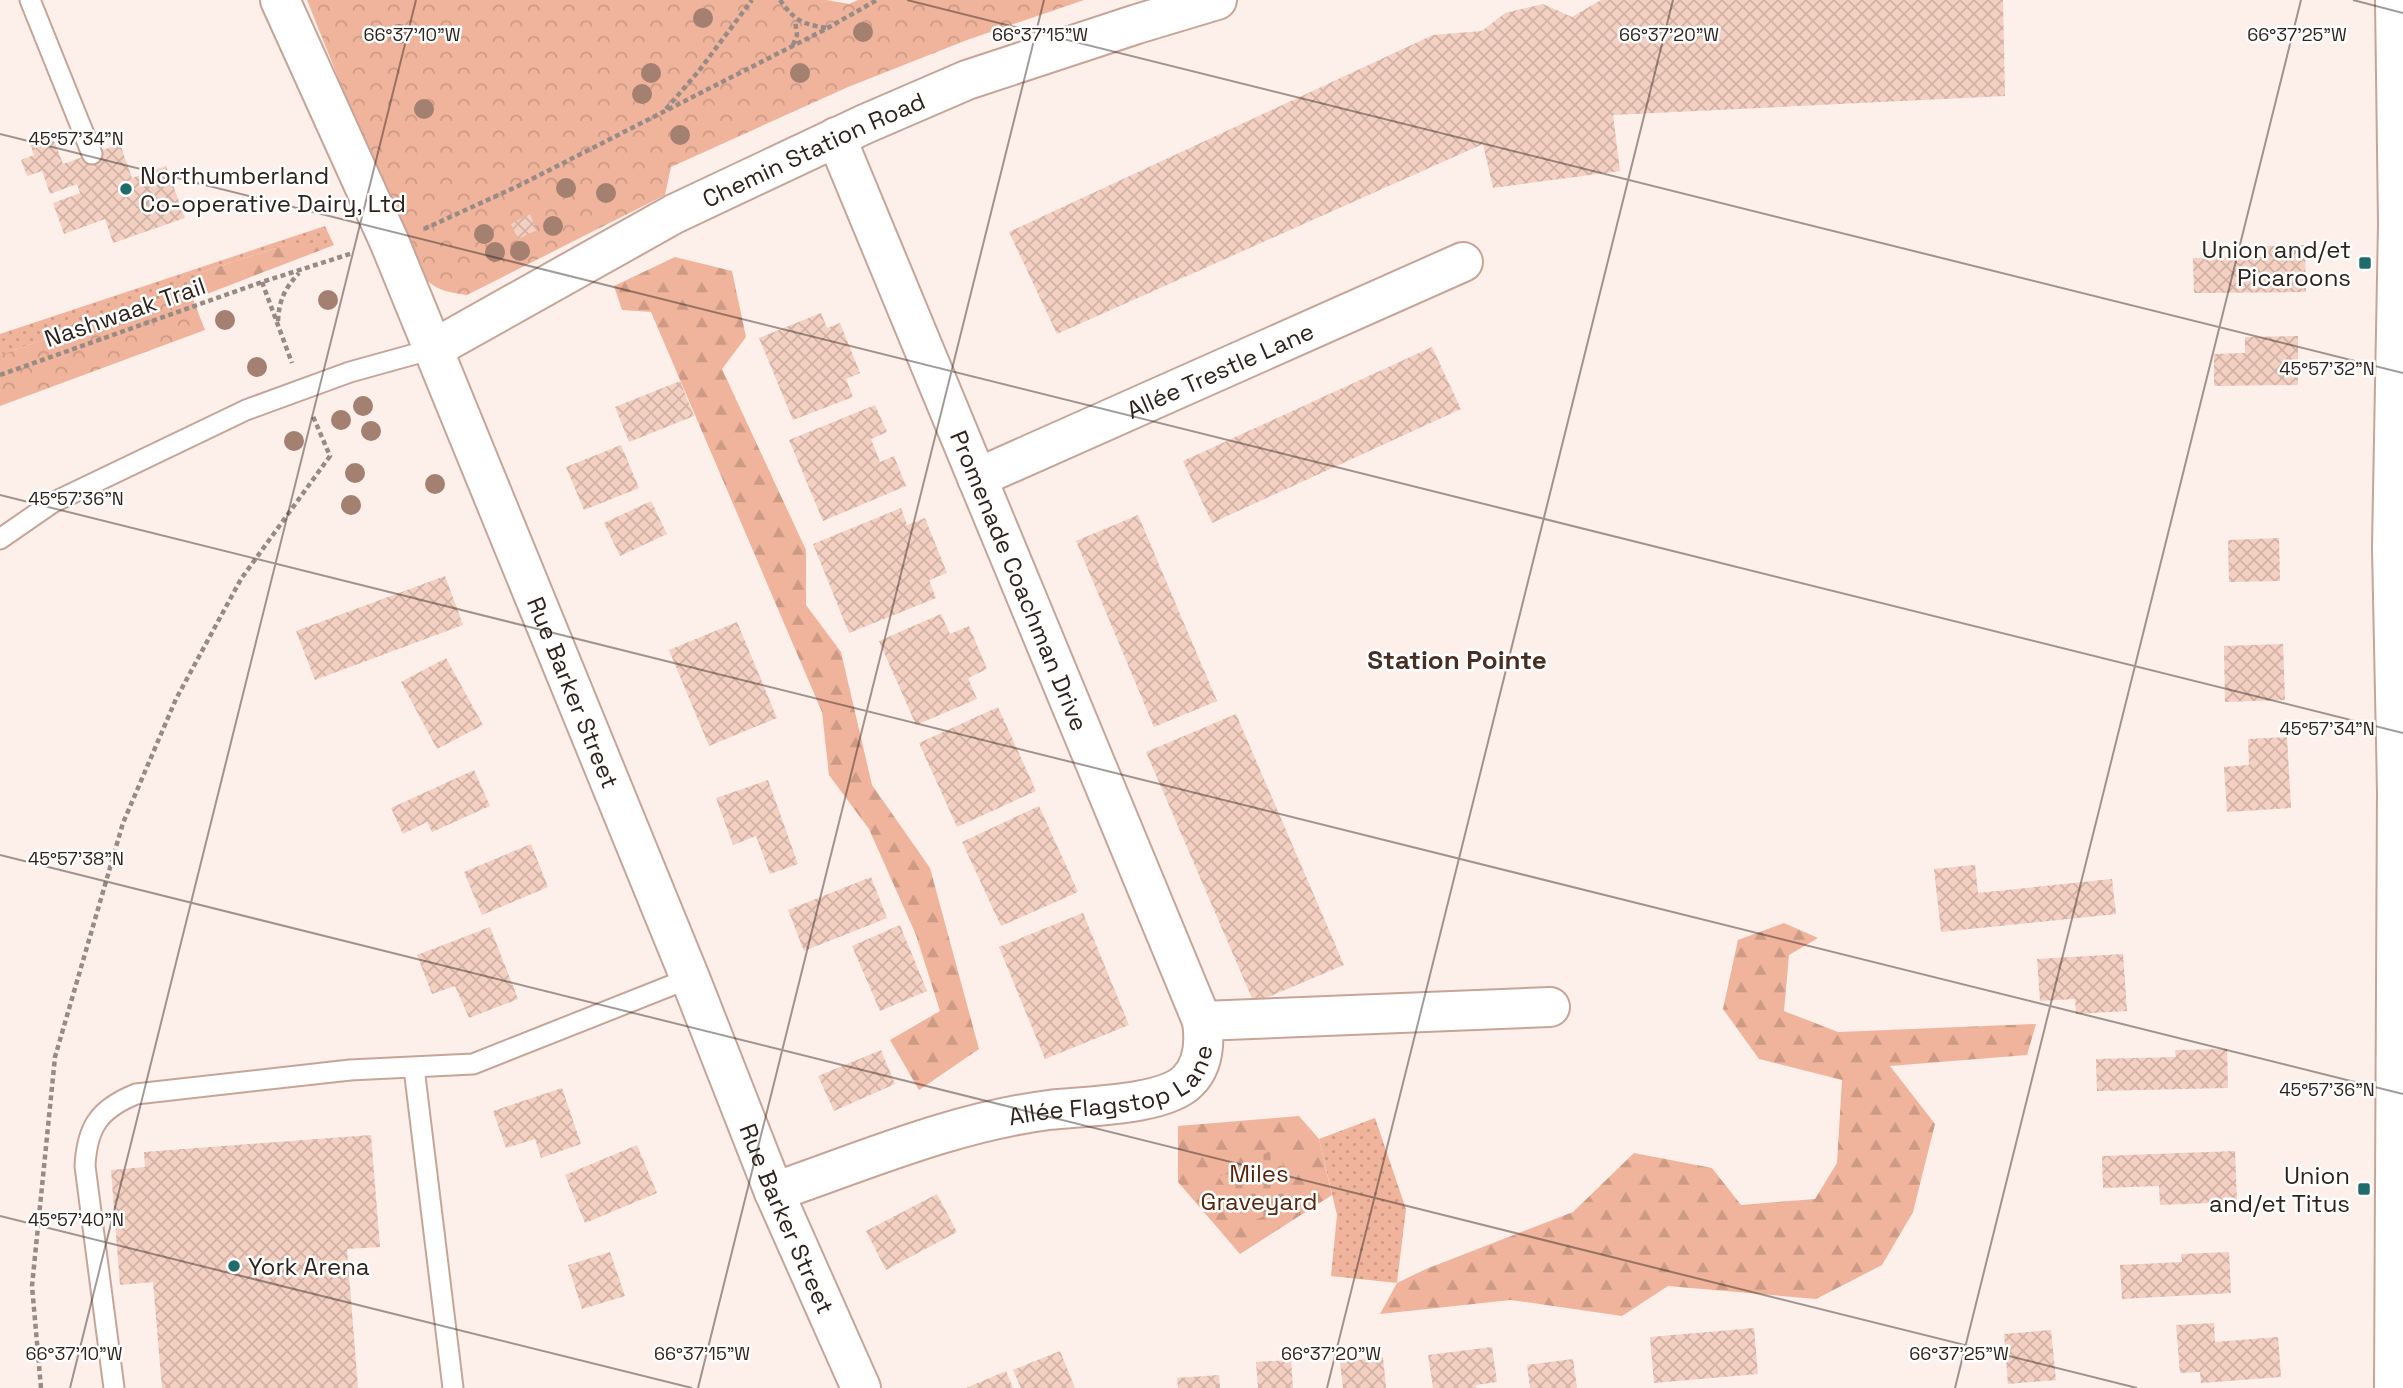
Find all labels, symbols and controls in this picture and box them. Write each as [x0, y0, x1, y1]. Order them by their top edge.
text: 66°37'10"W [364, 23, 461, 46]
text: 66°37'15"W [992, 23, 1088, 46]
text: 66°37'20"W [1619, 23, 1719, 46]
text: 66°37'25"W [2247, 23, 2347, 46]
street label: Chemin Station Road [697, 85, 930, 214]
text: 45°57'34"N [28, 127, 124, 150]
place label: Northumberland Co-operative Dairy, Ltd [140, 160, 406, 219]
marker: Northumberland Co-operative Dairy, Ltd [118, 181, 134, 197]
place label: Union and/et Picaroons [2202, 234, 2351, 293]
marker: Union and/et Picaroons [2357, 255, 2373, 271]
street label: Nashwaak Trail [40, 270, 210, 354]
street label: Allée Trestle Lane [1122, 315, 1318, 425]
text: 45°57'32"N [2279, 357, 2375, 380]
street label: Promenade Coachman Drive [944, 426, 1096, 735]
text: 45°57'36"N [28, 487, 124, 510]
street label: Rue Barker Street [520, 592, 626, 793]
district label: Station Pointe [1367, 643, 1547, 677]
text: 45°57'34"N [2279, 717, 2375, 740]
text: 45°57'38"N [28, 847, 124, 870]
street label: Allée Flagstop Lane [1006, 1043, 1219, 1132]
text: 45°57'36"N [2279, 1078, 2375, 1101]
street label: Rue Barker Street [733, 1119, 842, 1319]
park label: Miles Graveyard [1201, 1158, 1317, 1217]
place label: Union and/et Titus [2209, 1160, 2350, 1219]
marker: Union and/et Titus [2356, 1181, 2372, 1197]
text: 45°57'40"N [28, 1208, 124, 1231]
place label: York Arena [248, 1251, 370, 1282]
marker: York Arena [226, 1258, 242, 1274]
text: 66°37'10"W [26, 1342, 123, 1365]
text: 66°37'15"W [654, 1342, 750, 1365]
text: 66°37'20"W [1281, 1342, 1381, 1365]
text: 66°37'25"W [1909, 1342, 2009, 1365]

